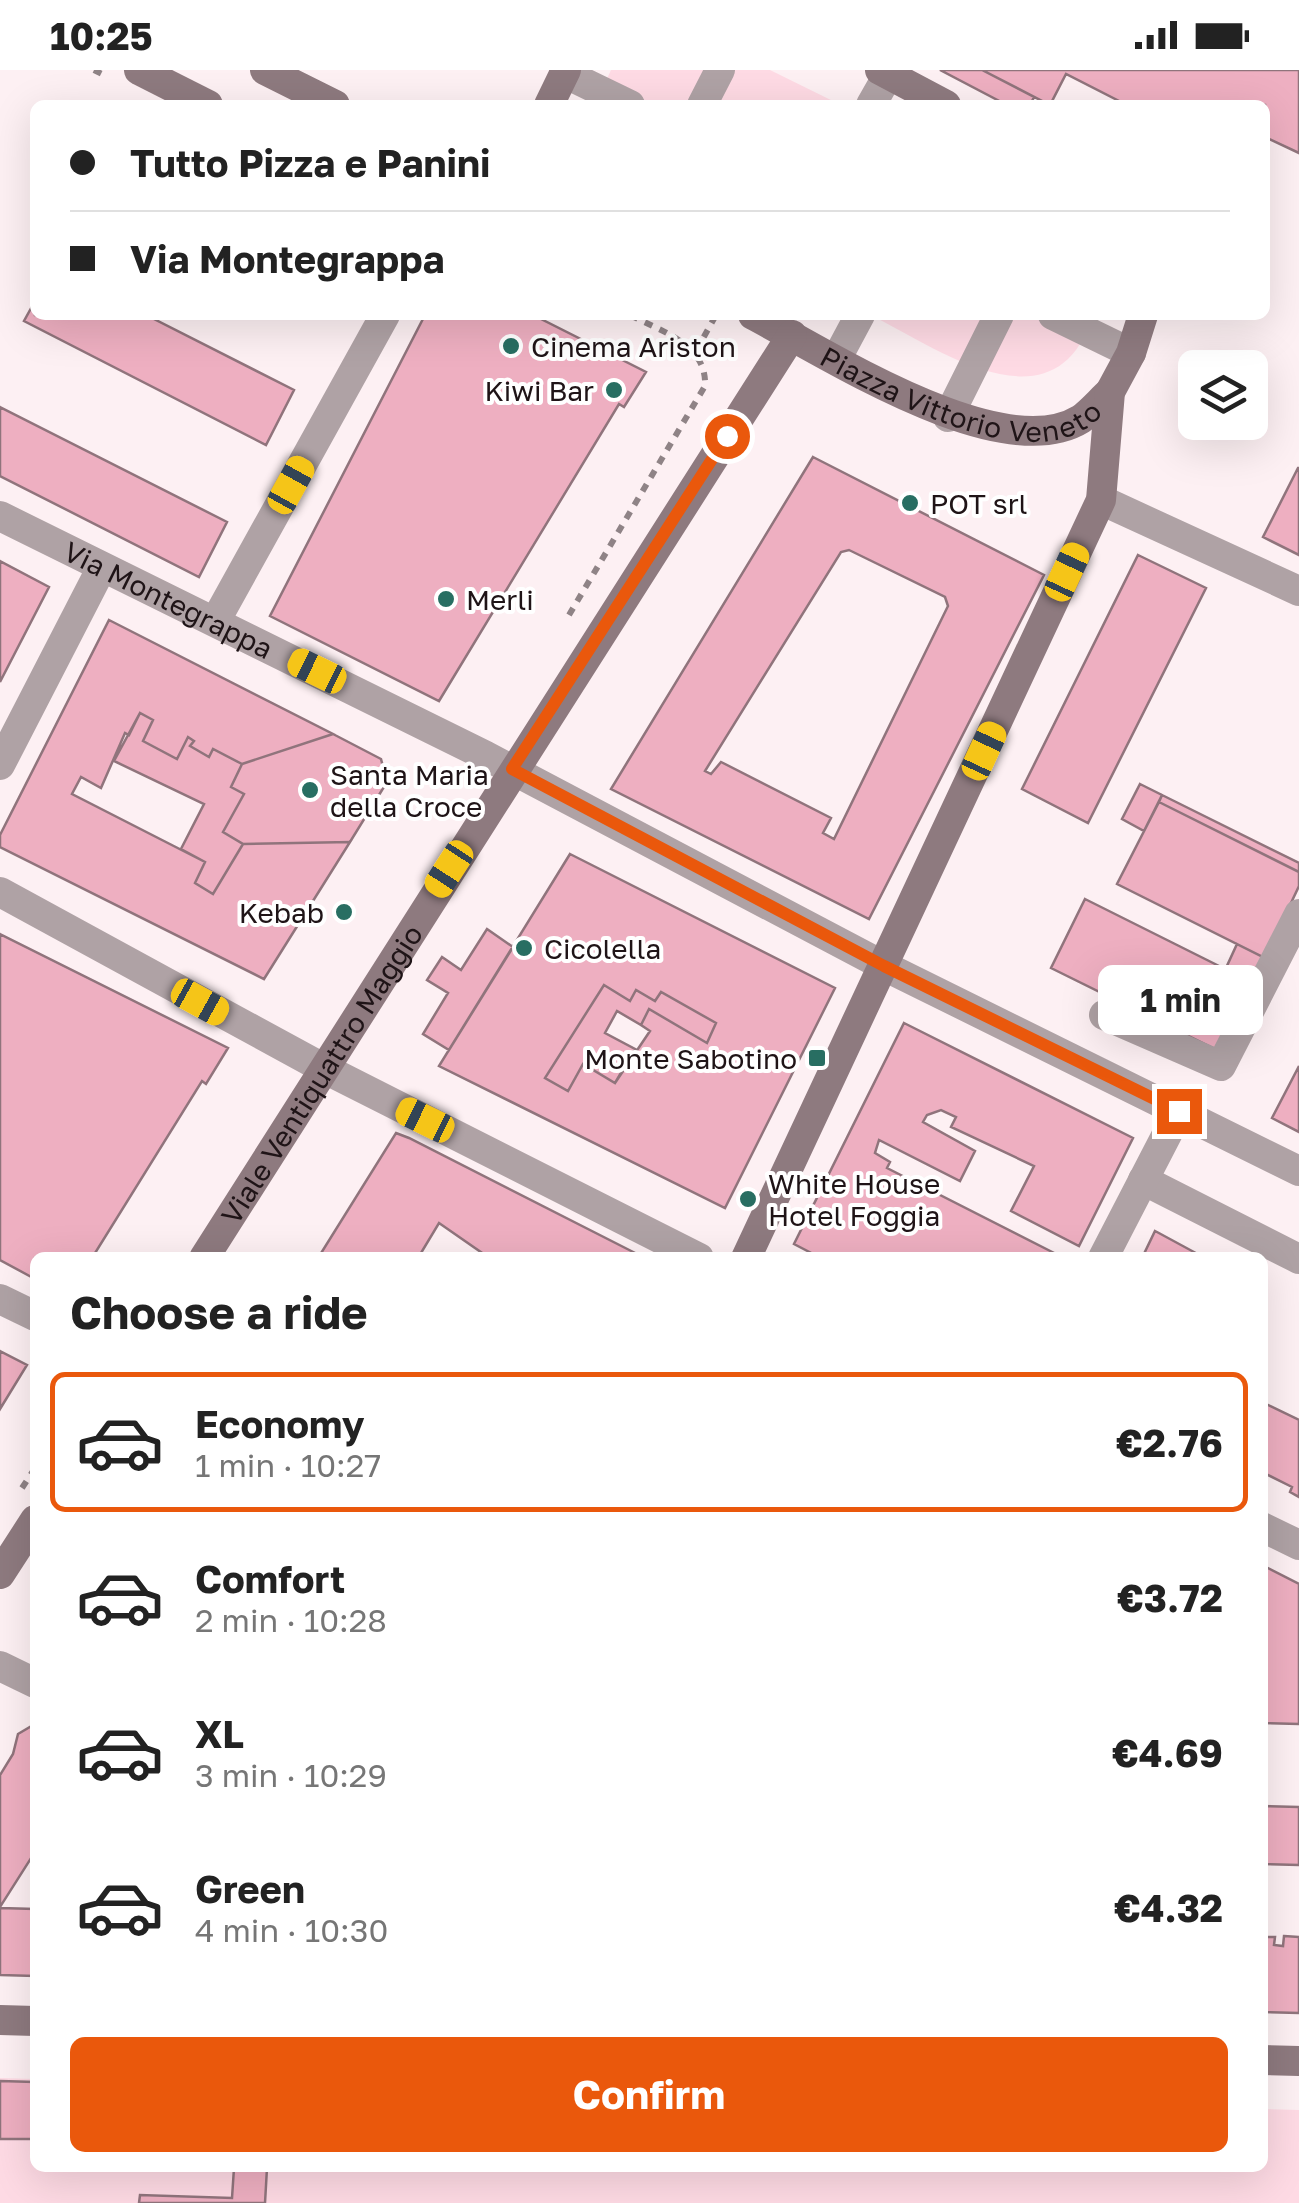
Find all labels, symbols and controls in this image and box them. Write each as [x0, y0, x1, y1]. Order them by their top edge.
text: 10:25 [50, 13, 153, 58]
text: Tutto Pizza e Panini [130, 140, 490, 185]
text: Via Montegrappa [130, 236, 445, 281]
place label: Cinema Ariston [531, 330, 736, 363]
marker: Cinema Ariston [500, 335, 522, 357]
street label: Piazza Vittorio Veneto [815, 339, 1107, 448]
map controls [1178, 350, 1268, 440]
button: layers [1178, 350, 1268, 440]
place label: Kiwi Bar [484, 374, 594, 407]
marker: Kiwi Bar [603, 379, 625, 401]
route start [705, 414, 750, 459]
car [263, 451, 319, 519]
place label: POT srl [930, 487, 1028, 520]
marker: POT srl [899, 492, 921, 514]
street label: Via Montegrappa [59, 534, 278, 665]
car [1041, 538, 1093, 606]
place label: Merli [466, 583, 534, 616]
marker: Merli [435, 588, 457, 610]
car [283, 644, 351, 698]
car [958, 717, 1010, 785]
place label: Santa Maria della Croce [330, 758, 489, 823]
marker: Santa Maria della Croce [299, 779, 321, 801]
car [420, 836, 478, 902]
place label: Kebab [239, 896, 324, 929]
marker: Kebab [333, 901, 355, 923]
street label: Viale Ventiquattro Maggio [214, 918, 429, 1230]
place label: Cicolella [544, 932, 661, 965]
marker: Cicolella [513, 937, 535, 959]
callout: 1 min [1096, 966, 1262, 1036]
car [166, 974, 234, 1030]
text: 1 min [1140, 981, 1221, 1019]
place label: Monte Sabotino [584, 1042, 797, 1075]
marker: Monte Sabotino [806, 1047, 828, 1069]
route end [1157, 1089, 1202, 1134]
car [391, 1093, 459, 1147]
place label: White House Hotel Foggia [768, 1167, 940, 1232]
marker: White House Hotel Foggia [737, 1188, 759, 1210]
text: Choose a ride [70, 1285, 368, 1339]
icon: car [75, 1397, 165, 1487]
text: Economy [195, 1401, 364, 1446]
text: €2.76 [1116, 1420, 1223, 1465]
text: 1 min · 10:27 [195, 1446, 381, 1484]
icon: car [75, 1552, 165, 1642]
text: Comfort [195, 1556, 345, 1601]
text: €3.72 [1117, 1575, 1223, 1620]
text: 2 min · 10:28 [195, 1601, 387, 1639]
icon: car [75, 1707, 165, 1797]
text: XL [195, 1711, 244, 1756]
text: €4.69 [1112, 1730, 1223, 1775]
text: 3 min · 10:29 [195, 1756, 387, 1794]
icon: car [75, 1862, 165, 1952]
text: Green [195, 1866, 305, 1911]
text: €4.32 [1114, 1885, 1223, 1930]
text: 4 min · 10:30 [195, 1911, 388, 1949]
button: Confirm [70, 2037, 1228, 2152]

